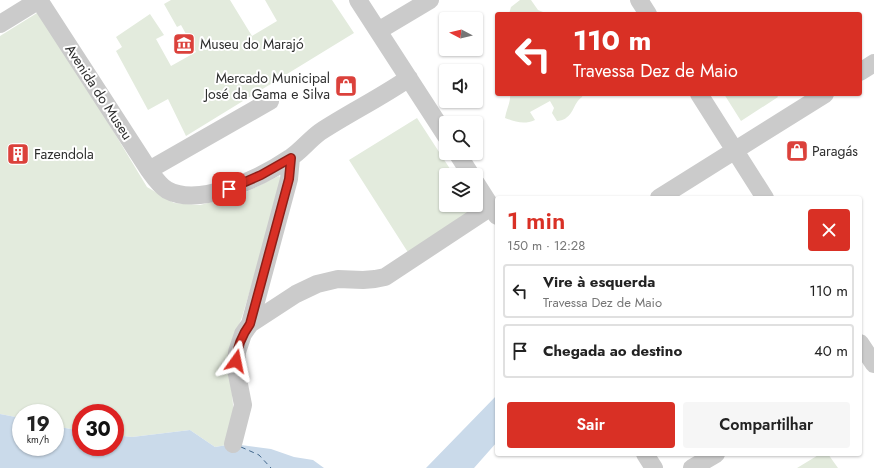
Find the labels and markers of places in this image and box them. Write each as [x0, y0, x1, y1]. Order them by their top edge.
museum icon: Museu do Marajó [171, 31, 197, 57]
place label: Museu do Marajó [200, 34, 304, 54]
place label: Mercado Municipal José da Gama e Silva [203, 68, 330, 104]
shop icon: Mercado Municipal José da Gama e Silva [333, 73, 359, 99]
shop icon: Paragás [784, 138, 810, 164]
building icon: Fazendola [5, 141, 31, 167]
place label: Paragás [812, 141, 858, 161]
place label: Fazendola [34, 144, 94, 164]
pin [212, 172, 246, 206]

